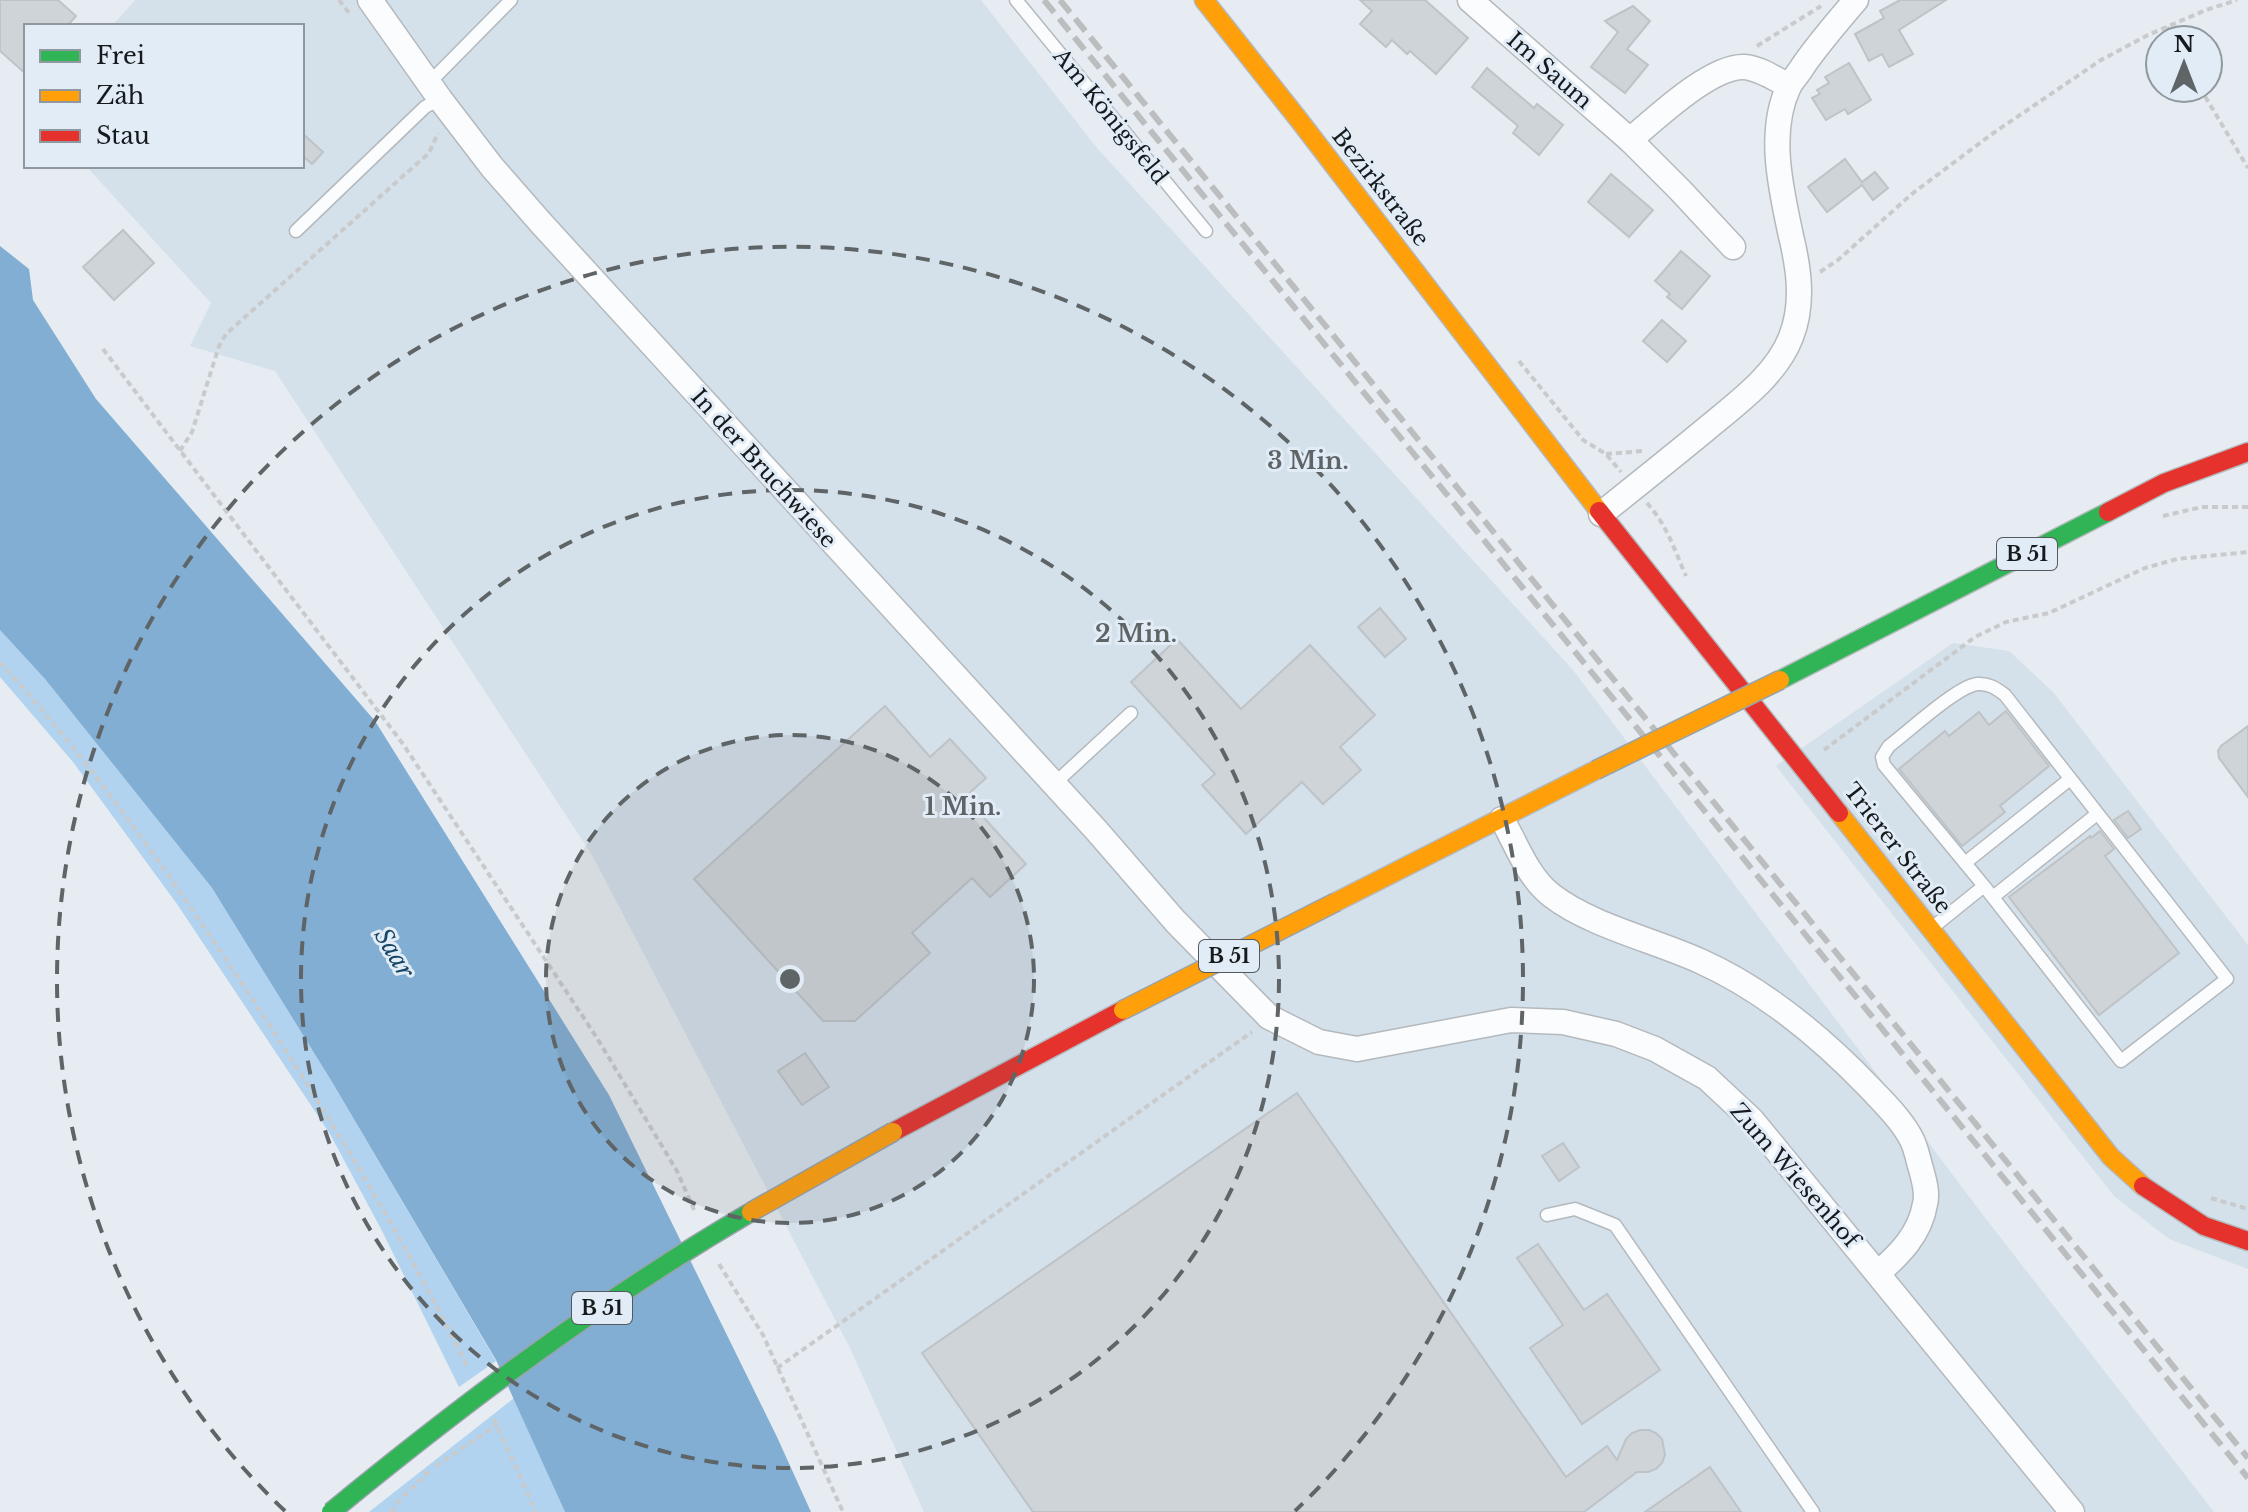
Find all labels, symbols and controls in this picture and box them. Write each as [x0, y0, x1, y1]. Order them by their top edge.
legend [24, 24, 304, 168]
north arrow [2144, 24, 2224, 104]
street label: Im Saum [1502, 26, 1598, 115]
text: N [2174, 31, 2195, 58]
text: Frei [96, 41, 145, 70]
street label: Am Königsfeld [1047, 42, 1174, 190]
text: Zäh [96, 81, 144, 110]
text: Stau [96, 121, 150, 150]
street label: Bezirkstraße [1326, 123, 1435, 252]
street label: In der Bruchwiese [685, 383, 842, 553]
text: 3 Min. [1267, 446, 1349, 475]
road number: B 51 [1997, 538, 2057, 570]
text: 2 Min. [1095, 619, 1177, 648]
street label: Trierer Straße [1838, 778, 1957, 919]
text: 1 Min. [925, 792, 1001, 821]
water label: Saar [368, 923, 421, 984]
road number: B 51 [1199, 940, 1259, 972]
centre of rings [776, 965, 804, 993]
street label: Zum Wiesenhof [1725, 1098, 1867, 1255]
road number: B 51 [572, 1292, 632, 1324]

